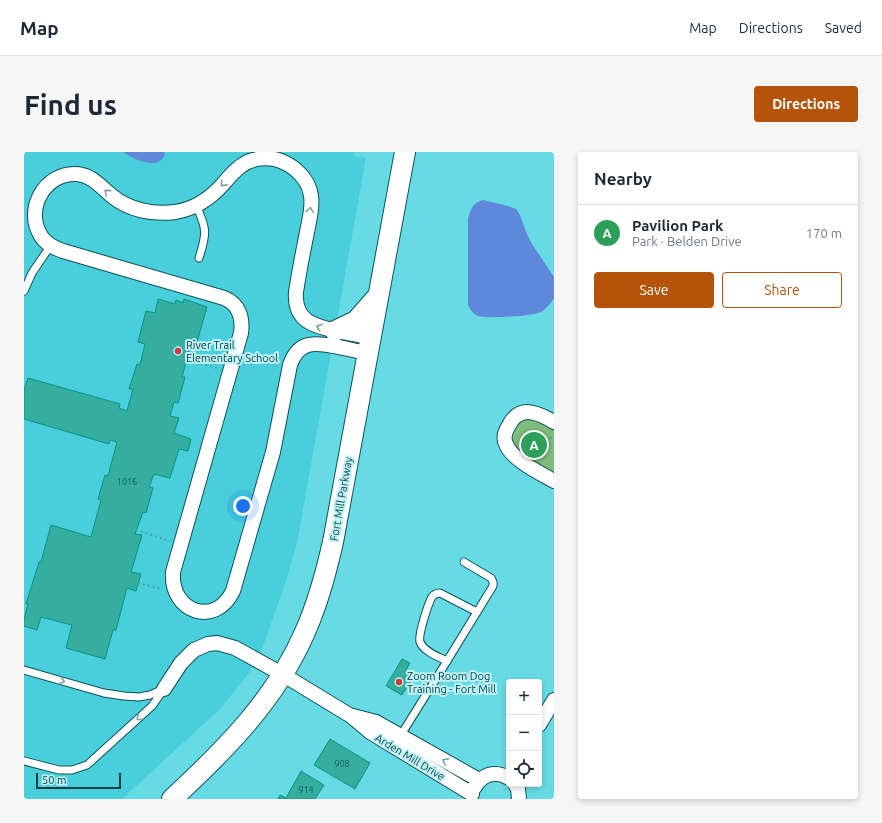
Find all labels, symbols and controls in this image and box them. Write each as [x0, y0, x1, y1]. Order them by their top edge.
text: Map [20, 17, 59, 39]
text: Map [689, 20, 717, 36]
text: Directions [739, 20, 803, 36]
text: Saved [825, 20, 862, 36]
button: Directions [754, 86, 858, 122]
text: Find us [24, 89, 117, 120]
text: Nearby [594, 169, 652, 188]
one-way arrow [220, 179, 228, 187]
one-way arrow [104, 189, 112, 196]
one-way arrow [306, 207, 315, 213]
text: Pavilion Park [632, 217, 723, 234]
text: A [602, 226, 612, 240]
text: 170 m [806, 226, 842, 240]
text: Park · Belden Drive [632, 234, 742, 248]
button: Save [594, 272, 714, 308]
button: Share [722, 272, 842, 308]
one-way arrow [316, 323, 323, 331]
place label: River Trail Elementary School [186, 339, 278, 364]
marker: River Trail Elementary School [173, 346, 183, 356]
pin: A [521, 430, 547, 460]
street label: Fort Mill Parkway [328, 455, 354, 542]
house number: 1016 [117, 477, 137, 487]
your location [233, 496, 253, 516]
place label: Zoom Room Dog Training - Fort Mill [407, 670, 496, 695]
one-way arrow [58, 676, 65, 685]
marker: Zoom Room Dog Training - Fort Mill [394, 677, 404, 687]
map controls [506, 679, 542, 787]
button: + [506, 679, 542, 715]
one-way arrow [136, 714, 144, 721]
button: − [506, 715, 542, 751]
street label: Arden Mill Drive [373, 731, 447, 783]
button: locate [506, 751, 542, 787]
house number: 908 [334, 759, 350, 769]
one-way arrow [442, 759, 449, 766]
scale bar [36, 771, 121, 790]
text: 50 m [42, 774, 66, 786]
house number: 914 [298, 785, 314, 795]

